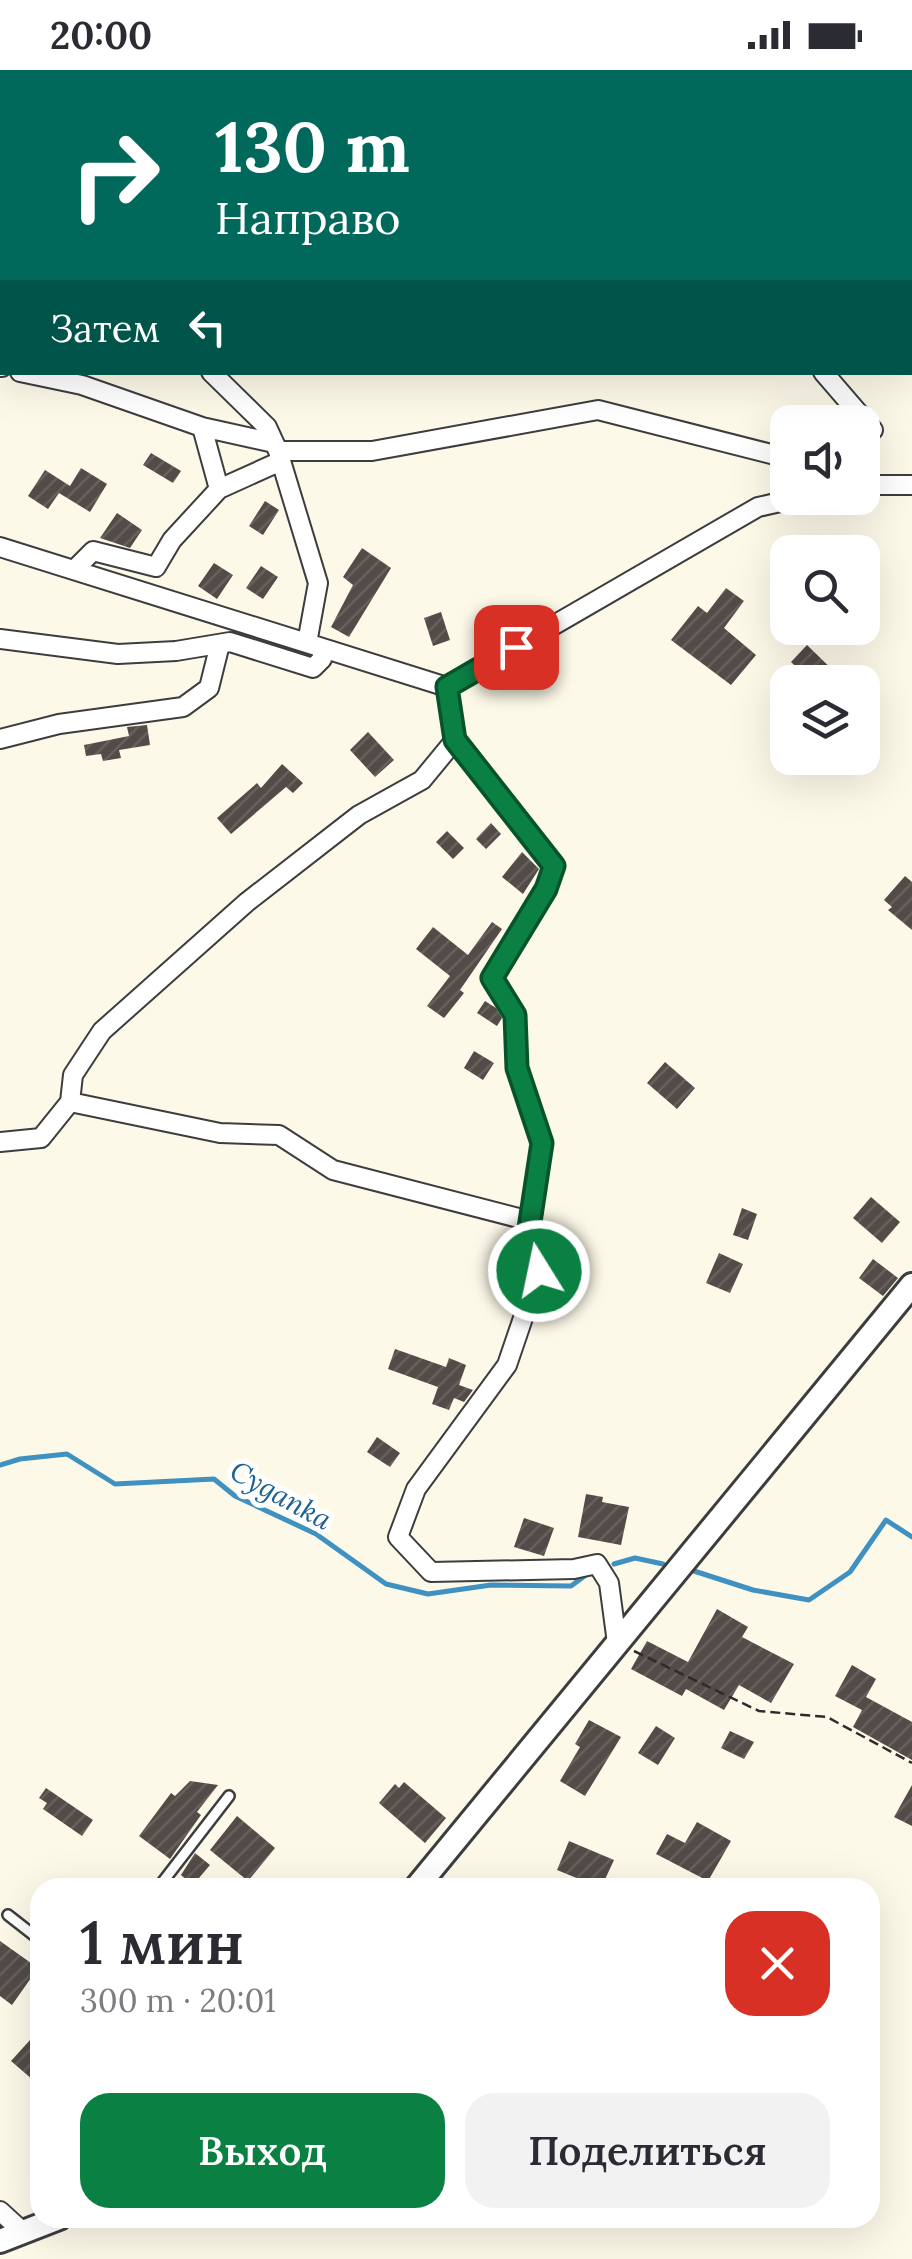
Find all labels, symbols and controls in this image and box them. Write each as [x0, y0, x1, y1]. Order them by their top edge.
text: 20:00 [50, 11, 152, 59]
text: 130 m [215, 102, 410, 191]
icon: right [50, 110, 180, 240]
text: Направо [215, 189, 401, 246]
icon: left [180, 300, 235, 355]
text: Затем [50, 304, 160, 352]
map controls [770, 405, 880, 775]
button: sound [770, 405, 880, 515]
button: search [770, 535, 880, 645]
pin [474, 605, 559, 690]
icon: arrive [489, 620, 544, 675]
button: layers [770, 665, 880, 775]
position arrow [487, 1219, 591, 1323]
water label: Cyganka [224, 1452, 339, 1538]
text: 1 мин [80, 1904, 244, 1980]
button: close [725, 1911, 830, 2016]
text: 300 m · 20:01 [80, 1980, 276, 2021]
button: Выход [80, 2093, 445, 2208]
button: Поделиться [465, 2093, 830, 2208]

